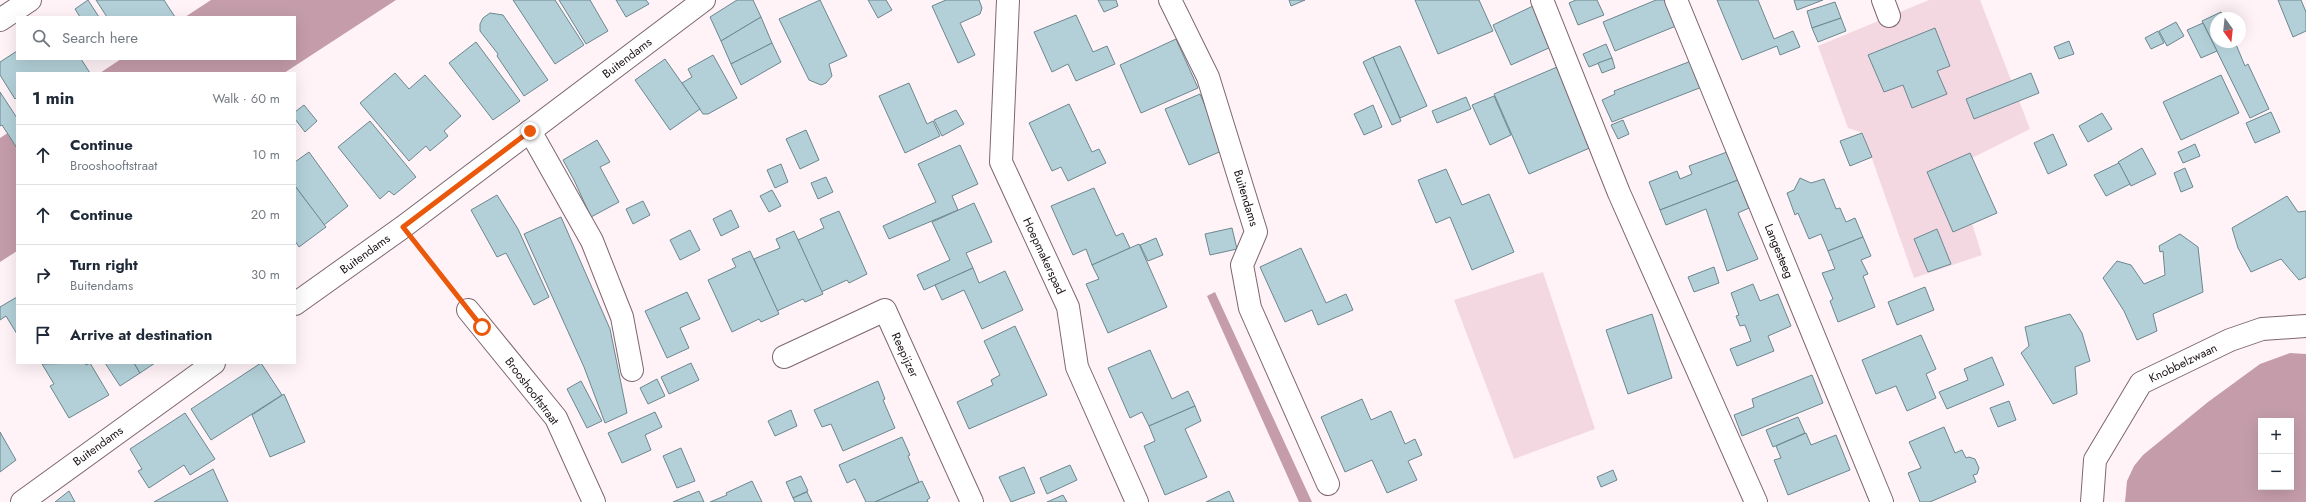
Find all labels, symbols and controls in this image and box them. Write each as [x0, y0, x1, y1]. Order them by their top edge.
north arrow [2210, 12, 2246, 48]
search box [16, 16, 296, 60]
icon: search [30, 27, 52, 49]
text: Search here [62, 27, 138, 49]
street label: Buitendams [598, 33, 656, 83]
text: 1 min [32, 86, 74, 110]
text: Walk · 60 m [212, 89, 280, 108]
route end [521, 122, 539, 140]
text: Continue [70, 134, 133, 156]
icon: ahead [32, 144, 54, 166]
text: 10 m [252, 145, 280, 164]
text: Brooshooftstraat [70, 156, 157, 175]
street label: Buitendams [1229, 167, 1263, 229]
icon: ahead [32, 204, 54, 226]
text: Continue [70, 204, 133, 226]
text: 20 m [251, 205, 280, 224]
street label: Hoepmakerspad [1018, 215, 1070, 297]
street label: Langesteeg [1760, 221, 1798, 281]
street label: Buitendams [336, 229, 394, 278]
text: Turn right [70, 254, 138, 276]
icon: right [32, 264, 54, 286]
text: 30 m [251, 265, 280, 284]
text: Buitendams [70, 276, 133, 295]
route start [473, 318, 491, 336]
icon: arrive [32, 324, 54, 346]
text: Arrive at destination [70, 324, 212, 346]
street label: Reepijzer [887, 330, 924, 381]
street label: Knobbelzwaan [2146, 339, 2220, 387]
street label: Brooshooftstraat [501, 353, 563, 429]
map controls [2258, 418, 2294, 490]
button: + [2258, 418, 2294, 454]
street label: Buitendams [69, 421, 127, 470]
button: − [2258, 454, 2294, 490]

